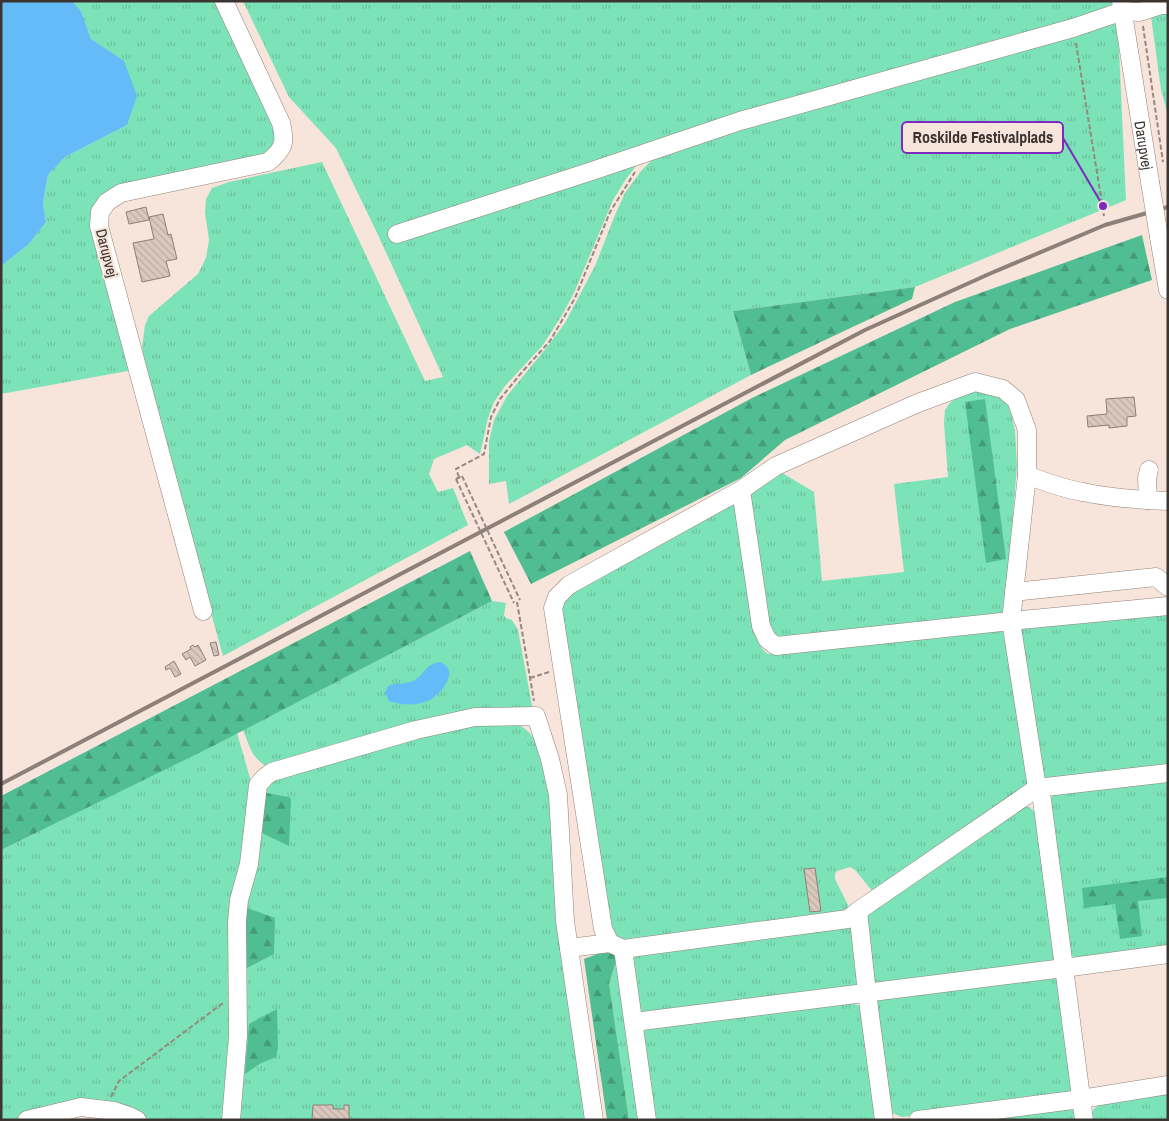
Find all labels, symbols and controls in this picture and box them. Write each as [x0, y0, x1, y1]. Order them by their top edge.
street label: Darupvej [1130, 119, 1158, 171]
callout: Roskilde Festivalplads [902, 122, 1063, 153]
text: Roskilde Festivalplads [913, 126, 1053, 148]
street label: Darupvej [91, 227, 123, 279]

